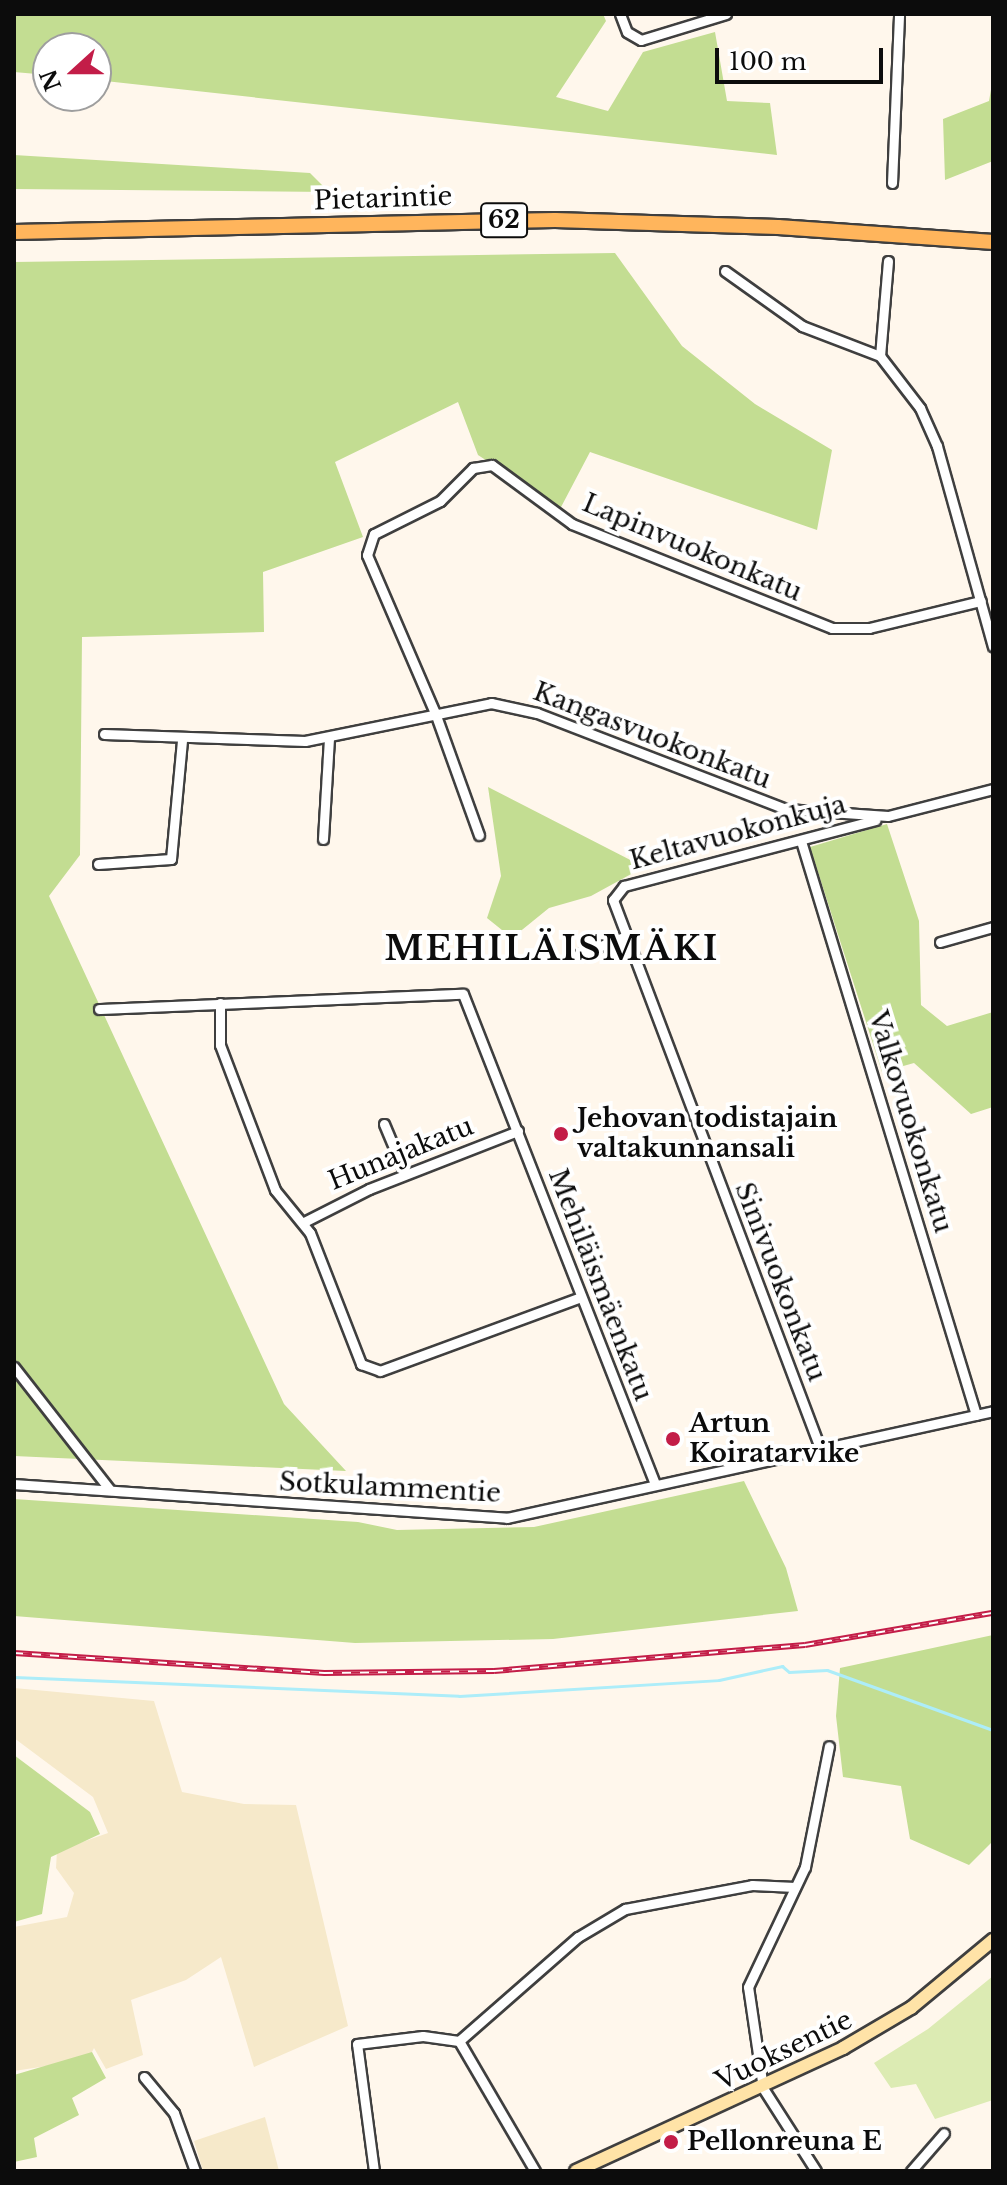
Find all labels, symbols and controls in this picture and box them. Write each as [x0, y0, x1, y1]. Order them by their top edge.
north arrow [32, 32, 112, 112]
scale bar [719, 32, 887, 82]
text: 100 m [729, 47, 807, 76]
text: N [35, 66, 67, 95]
street label: Pietarintie [313, 181, 453, 217]
road number: 62 [480, 200, 528, 240]
street label: Lapinvuokonkatu [578, 488, 806, 608]
street label: Kangasvuokonkatu [529, 676, 775, 796]
street label: Keltavuokonkuja [626, 789, 850, 877]
district label: MEHILÄISMÄKI [385, 929, 719, 969]
street label: Valkovuokonkatu [861, 1007, 959, 1237]
place label: Jehovan todistajain valtakunnansali [577, 1103, 837, 1164]
street label: Hunajakatu [324, 1111, 478, 1197]
marker: Jehovan todistajain valtakunnansali [552, 1125, 570, 1143]
street label: Mehiläismäenkatu [541, 1165, 659, 1405]
street label: Sinivuokonkatu [728, 1178, 832, 1386]
place label: Artun Koiratarvike [689, 1408, 859, 1470]
marker: Artun Koiratarvike [664, 1430, 682, 1448]
street label: Sotkulammentie [278, 1467, 502, 1509]
street label: Vuoksentie [711, 2005, 857, 2097]
place label: Pellonreuna E [687, 2126, 882, 2158]
marker: Pellonreuna E [662, 2133, 680, 2151]

